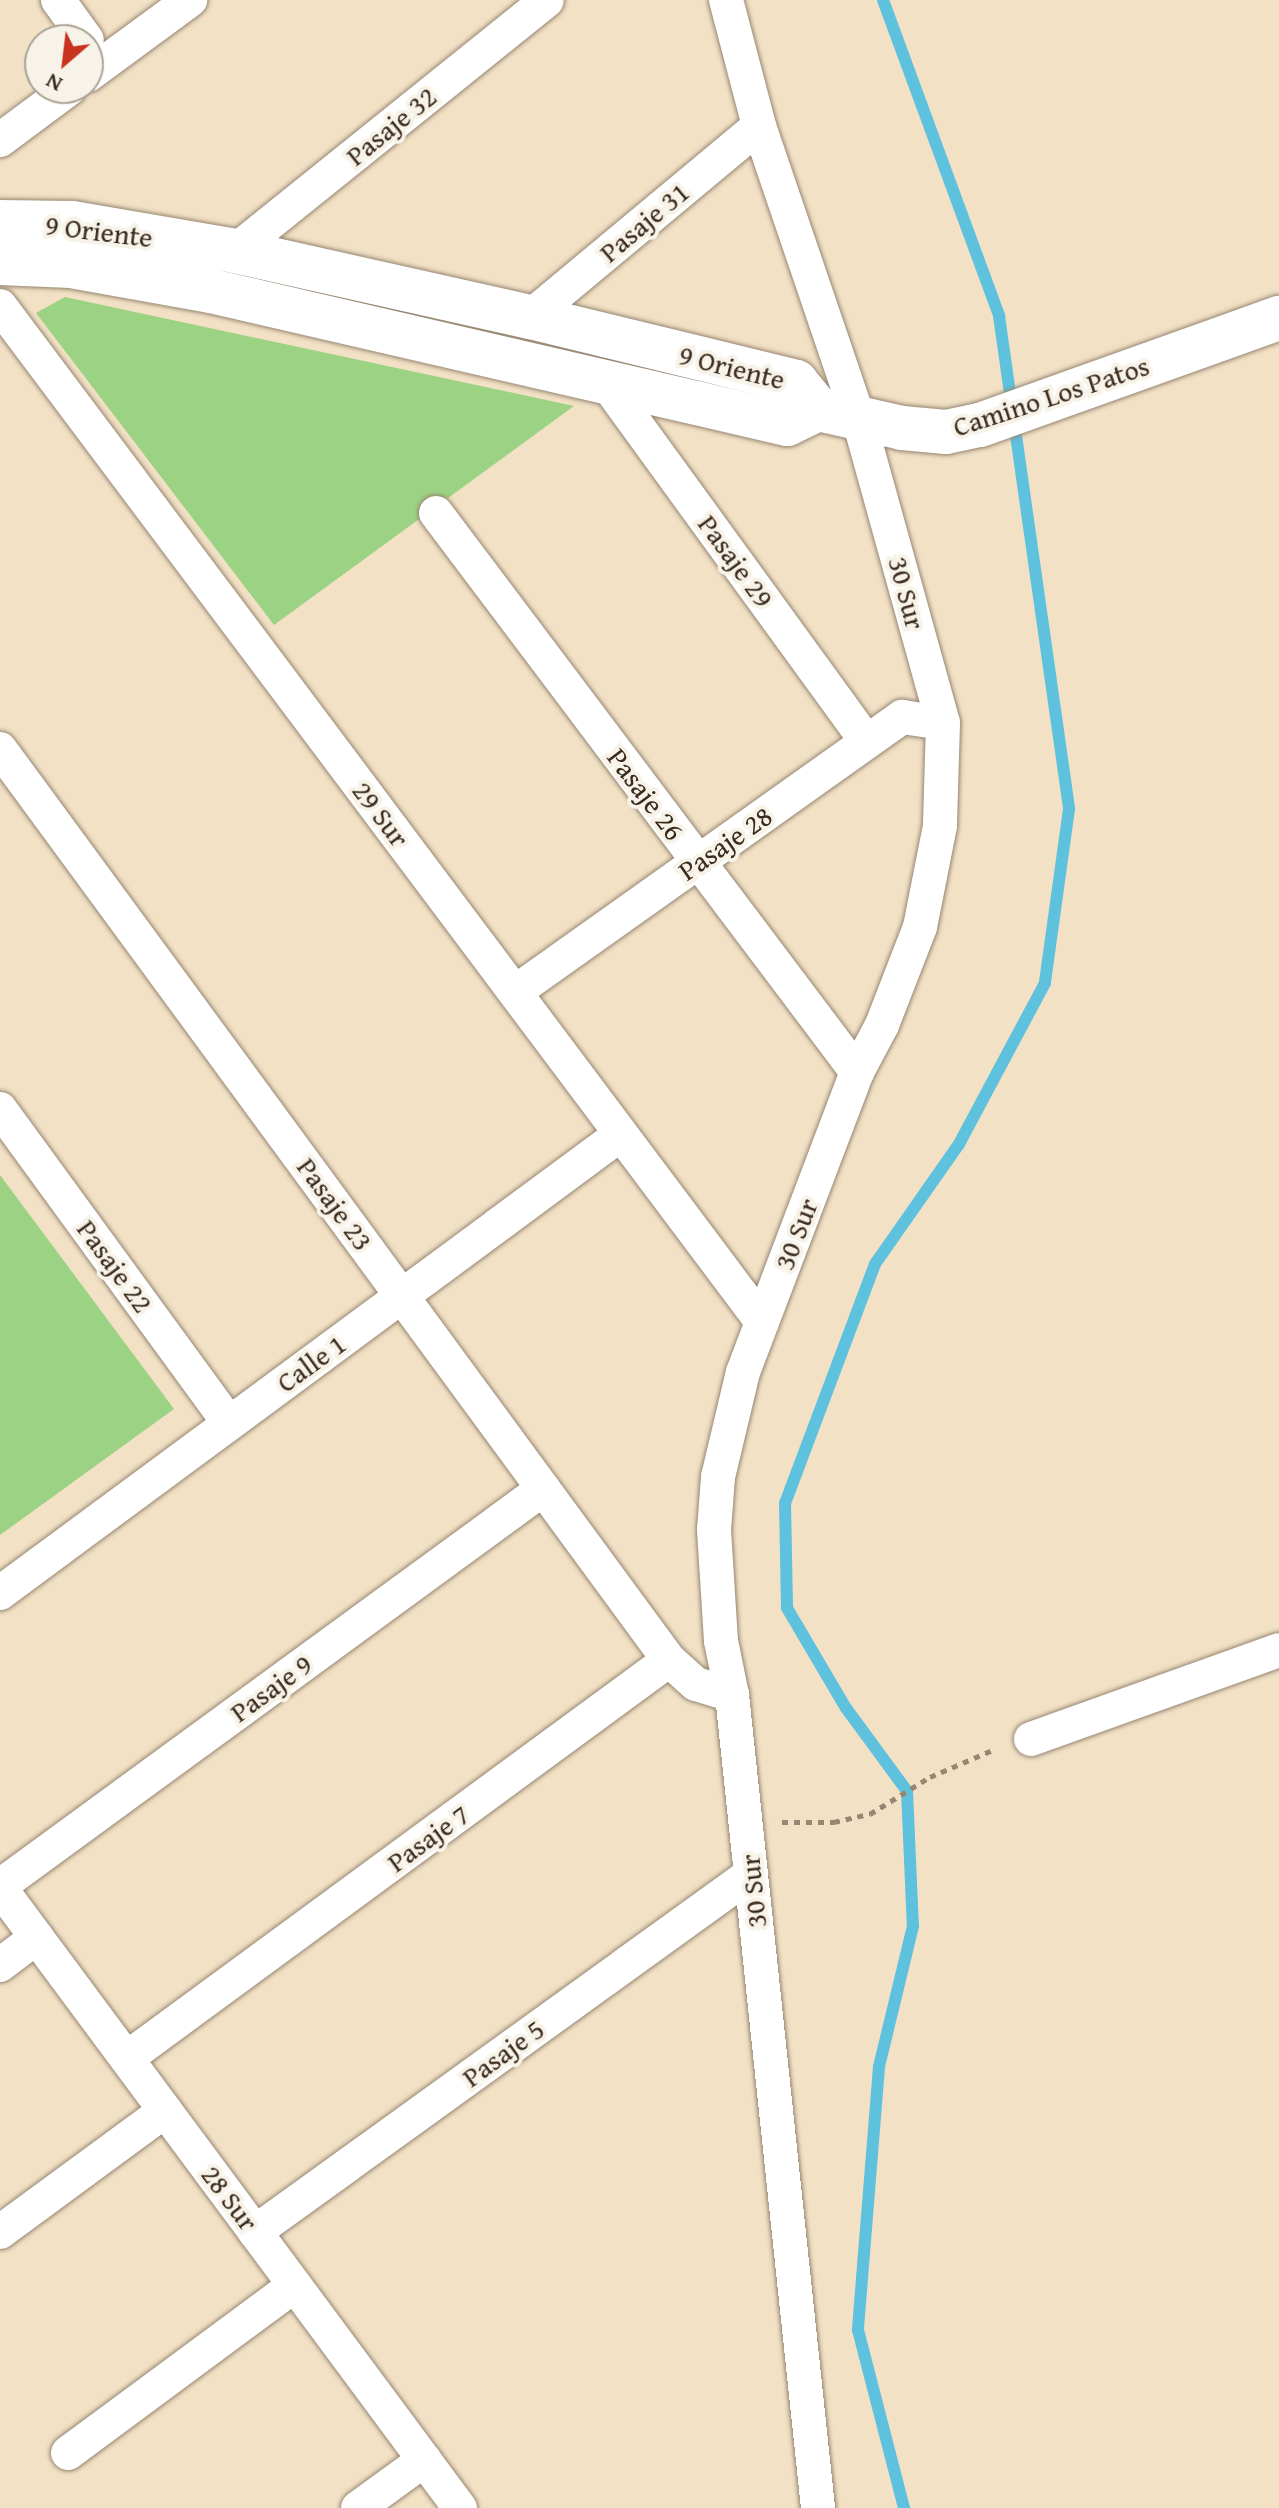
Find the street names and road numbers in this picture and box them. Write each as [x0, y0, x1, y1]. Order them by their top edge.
street label: Pasaje 32 [339, 79, 443, 173]
street label: Pasaje 31 [592, 175, 696, 269]
street label: 9 Oriente [43, 208, 155, 254]
street label: 9 Oriente [676, 338, 788, 396]
street label: Camino Los Patos [949, 348, 1153, 444]
street label: Pasaje 29 [691, 508, 781, 614]
street label: 30 Sur [881, 553, 933, 633]
street label: Pasaje 26 [601, 741, 691, 847]
street label: 29 Sur [345, 775, 417, 853]
street label: Pasaje 28 [672, 799, 778, 887]
street label: Pasaje 23 [290, 1151, 380, 1257]
street label: 30 Sur [767, 1194, 825, 1274]
street label: Pasaje 22 [70, 1213, 160, 1319]
street label: Calle 1 [270, 1327, 352, 1399]
street label: Pasaje 9 [224, 1647, 318, 1729]
street label: Pasaje 7 [381, 1797, 475, 1879]
street label: 30 Sur [732, 1853, 774, 1929]
street label: Pasaje 5 [456, 2012, 550, 2094]
street label: 28 Sur [194, 2159, 266, 2237]

